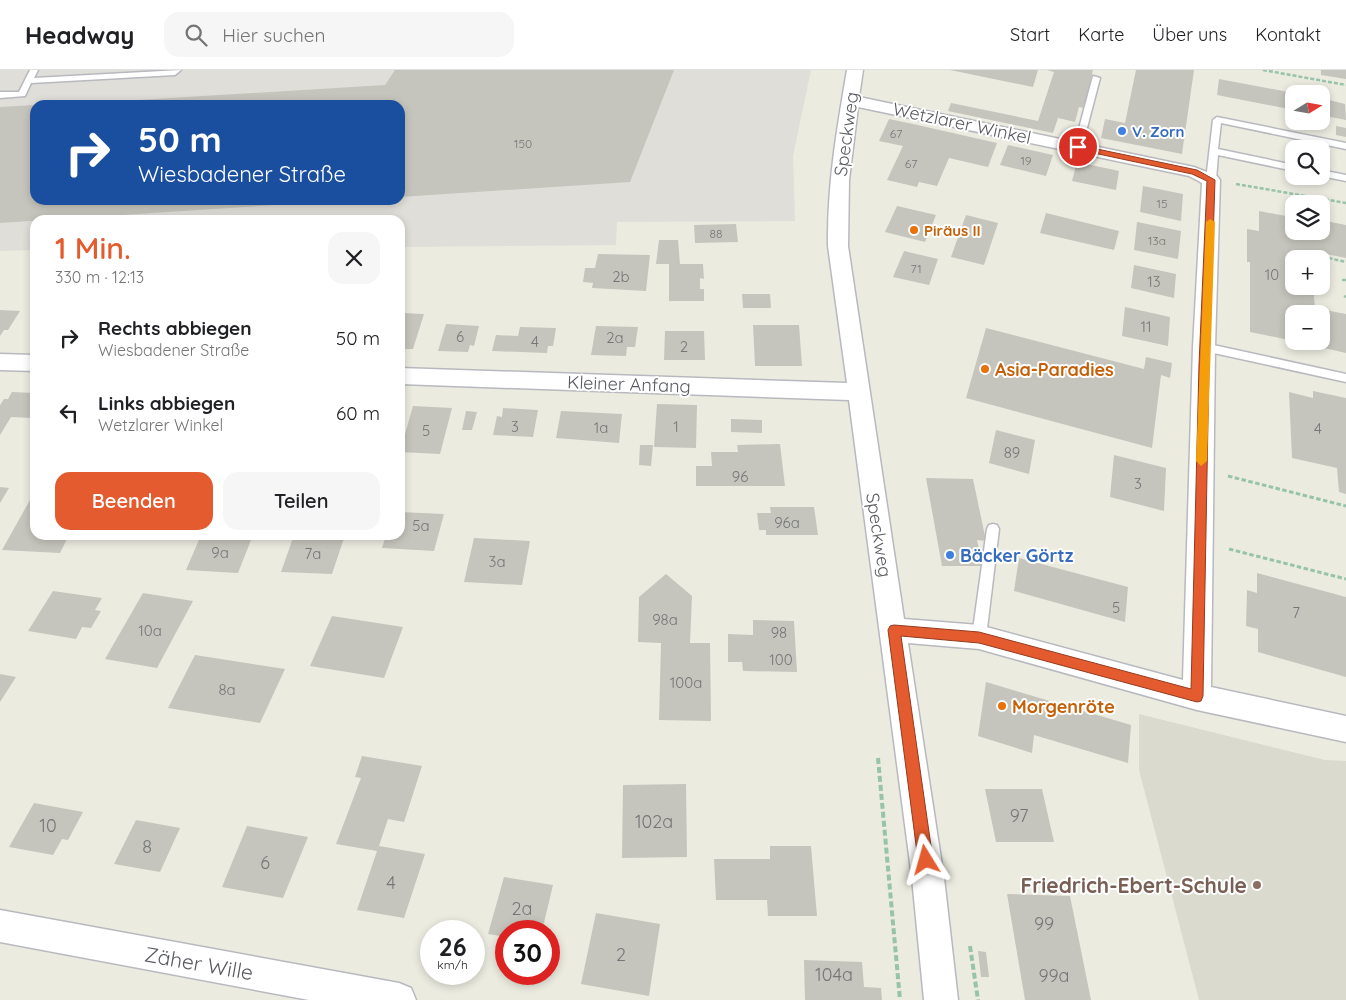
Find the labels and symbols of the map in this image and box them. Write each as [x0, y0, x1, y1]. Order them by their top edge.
north arrow [1285, 85, 1330, 130]
street label: Speckweg [829, 90, 863, 178]
street label: Wetzlarer Winkel [891, 97, 1033, 149]
place label: V. Zorn [1132, 122, 1185, 141]
marker: V. Zorn [1116, 125, 1128, 137]
house number: 67 [890, 126, 902, 141]
pin [1057, 126, 1099, 168]
house number: 150 [514, 136, 532, 151]
house number: 19 [1020, 153, 1032, 168]
house number: 67 [905, 156, 917, 171]
house number: 15 [1157, 196, 1167, 211]
place label: Piräus II [924, 221, 981, 240]
marker: Piräus II [908, 224, 920, 236]
house number: 88 [710, 226, 722, 241]
house number: 13a [1148, 233, 1166, 248]
house number: 71 [910, 261, 922, 276]
house number: 10 [1265, 265, 1279, 284]
house number: 2b [612, 267, 630, 286]
house number: 13 [1147, 272, 1161, 291]
house number: 11 [1140, 317, 1152, 336]
house number: 6 [456, 327, 464, 346]
house number: 2a [606, 328, 624, 347]
house number: 4 [531, 332, 539, 351]
house number: 2 [680, 337, 688, 356]
place label: Asia-Paradies [995, 358, 1114, 381]
marker: Asia-Paradies [979, 363, 991, 375]
street label: Kleiner Anfang [567, 370, 691, 398]
house number: 3 [511, 417, 519, 436]
house number: 1 [673, 417, 679, 436]
house number: 1a [594, 418, 608, 437]
house number: 4 [1314, 419, 1322, 438]
house number: 5 [422, 421, 430, 440]
house number: 89 [1004, 443, 1020, 462]
house number: 96 [732, 467, 748, 486]
house number: 3 [1134, 474, 1142, 493]
street label: Speckweg [861, 491, 897, 579]
house number: 96a [774, 513, 800, 532]
house number: 5a [412, 516, 430, 535]
house number: 9a [211, 543, 229, 562]
house number: 7a [305, 544, 321, 563]
place label: Bäcker Görtz [960, 544, 1074, 567]
marker: Bäcker Görtz [944, 549, 956, 561]
house number: 3a [489, 552, 505, 571]
house number: 5 [1112, 598, 1120, 617]
house number: 7 [1292, 603, 1300, 622]
house number: 98a [652, 610, 678, 629]
house number: 10a [138, 621, 162, 640]
house number: 98 [771, 623, 787, 642]
house number: 100 [769, 650, 793, 669]
house number: 100a [670, 673, 702, 692]
house number: 8a [218, 680, 236, 699]
place label: Morgenröte [1012, 695, 1115, 718]
marker: Morgenröte [996, 700, 1008, 712]
house number: 97 [1010, 804, 1028, 827]
house number: 102a [635, 810, 673, 833]
house number: 10 [39, 814, 57, 837]
position arrow [899, 833, 951, 885]
house number: 8 [142, 835, 152, 858]
house number: 6 [260, 851, 270, 874]
house number: 4 [386, 871, 396, 894]
place label: Friedrich-Ebert-Schule [1021, 872, 1247, 898]
marker: Friedrich-Ebert-Schule [1251, 879, 1263, 891]
house number: 2a [512, 897, 532, 920]
house number: 99 [1034, 912, 1054, 935]
speed limit sign: 30 [495, 920, 560, 985]
street label: Zäher Wille [143, 941, 255, 985]
house number: 2 [616, 943, 626, 966]
house number: 104a [815, 963, 853, 986]
house number: 99a [1039, 964, 1070, 987]

